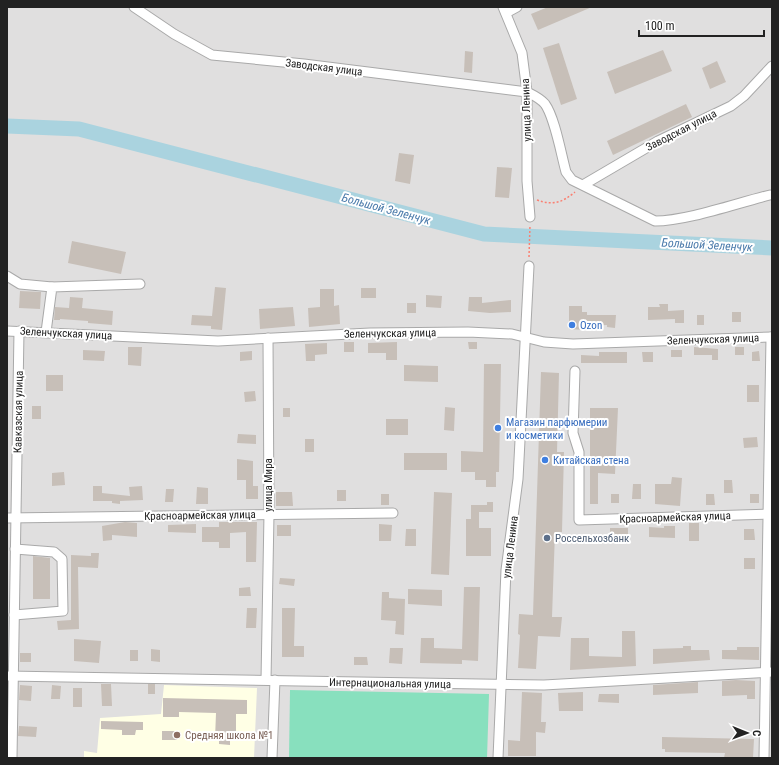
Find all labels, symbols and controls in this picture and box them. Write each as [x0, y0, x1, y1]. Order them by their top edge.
scale bar [639, 12, 764, 38]
text: 100 m [645, 19, 675, 33]
street label: Заводская улица [285, 56, 363, 79]
street label: улица Ленина [519, 78, 534, 142]
street label: Заводская улица [644, 107, 719, 154]
water label: Большой Зеленчук [340, 190, 432, 228]
water label: Большой Зеленчук [661, 236, 753, 254]
place label: Ozon [580, 319, 602, 332]
marker: Ozon [567, 320, 577, 330]
street label: Зеленчукская улица [20, 325, 112, 342]
street label: Зеленчукская улица [344, 326, 436, 341]
street label: Зеленчукская улица [667, 331, 759, 348]
street label: Кавказская улица [11, 371, 26, 453]
place label: Магазин парфюмерии и косметики [506, 416, 607, 442]
marker: Магазин парфюмерии и косметики [493, 423, 503, 433]
place label: Китайская стена [553, 454, 629, 467]
marker: Китайская стена [540, 455, 550, 465]
street label: улица Мира [262, 458, 275, 512]
street label: Красноармейская улица [144, 508, 256, 523]
street label: Красноармейская улица [619, 509, 731, 526]
street label: улица Ленина [500, 515, 521, 579]
place label: Россельхозбанк [555, 532, 630, 545]
marker: Россельхозбанк [542, 533, 552, 543]
street label: Интернациональная улица [329, 676, 451, 691]
north arrow [727, 713, 767, 753]
place label: Средняя школа №1 [185, 729, 273, 742]
marker: Средняя школа №1 [172, 730, 182, 740]
text: С [750, 730, 763, 736]

